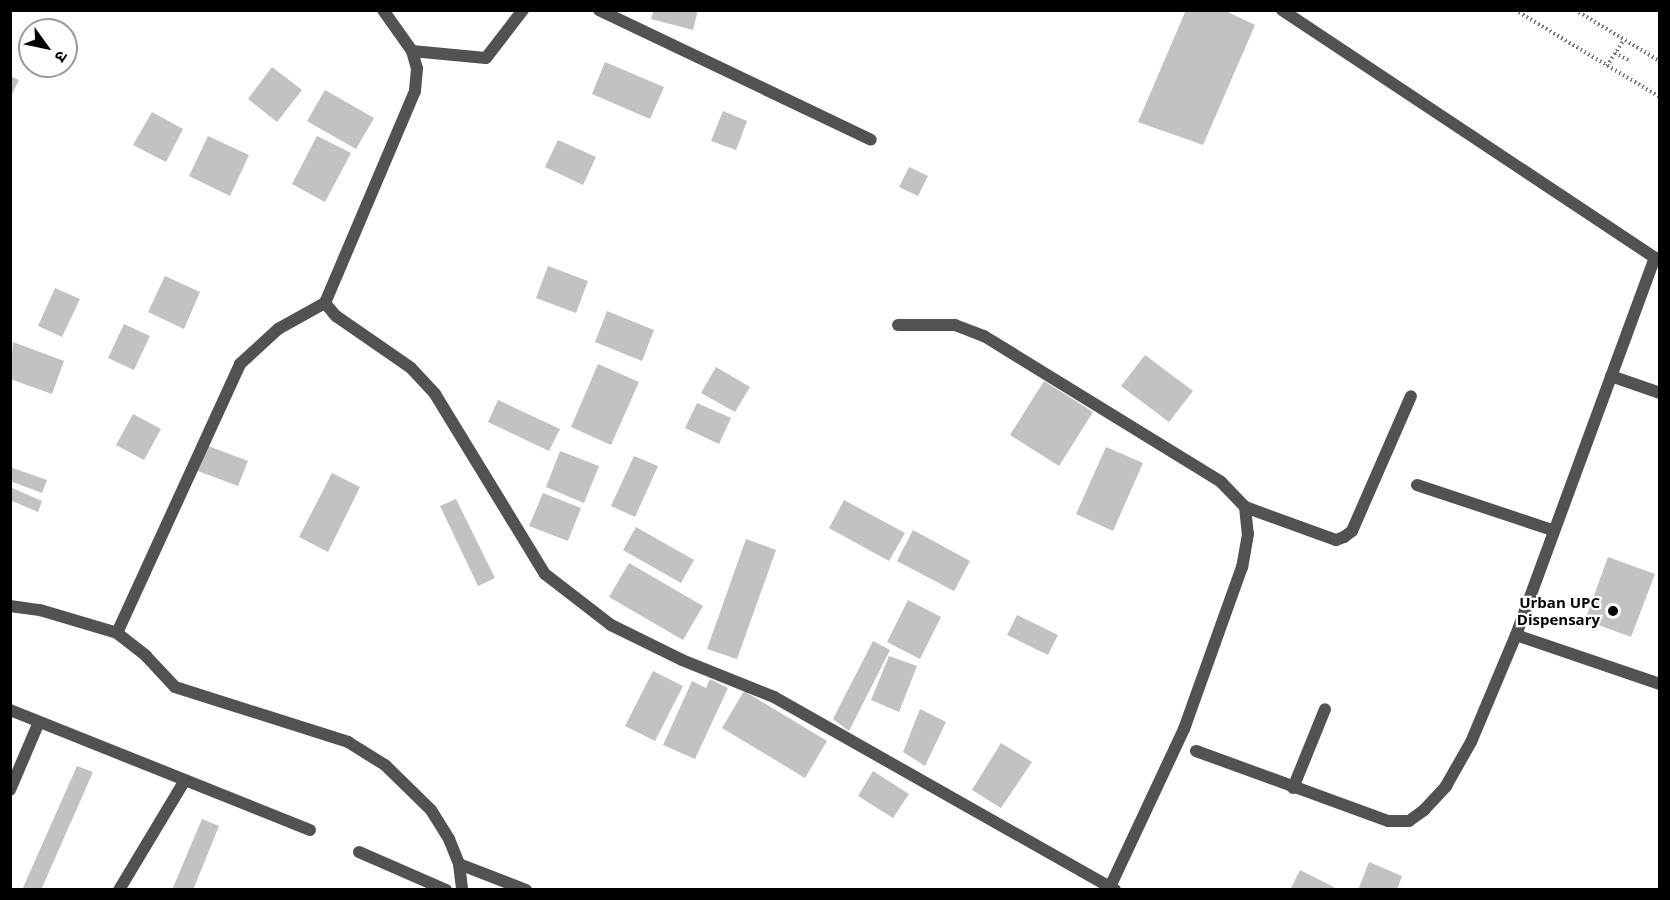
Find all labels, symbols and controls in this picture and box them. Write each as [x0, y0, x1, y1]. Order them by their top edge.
north arrow [18, 18, 78, 78]
text: उ [50, 47, 73, 67]
place label: Urban UPC Dispensary [1517, 593, 1600, 628]
marker: Urban UPC Dispensary [1604, 602, 1622, 620]

